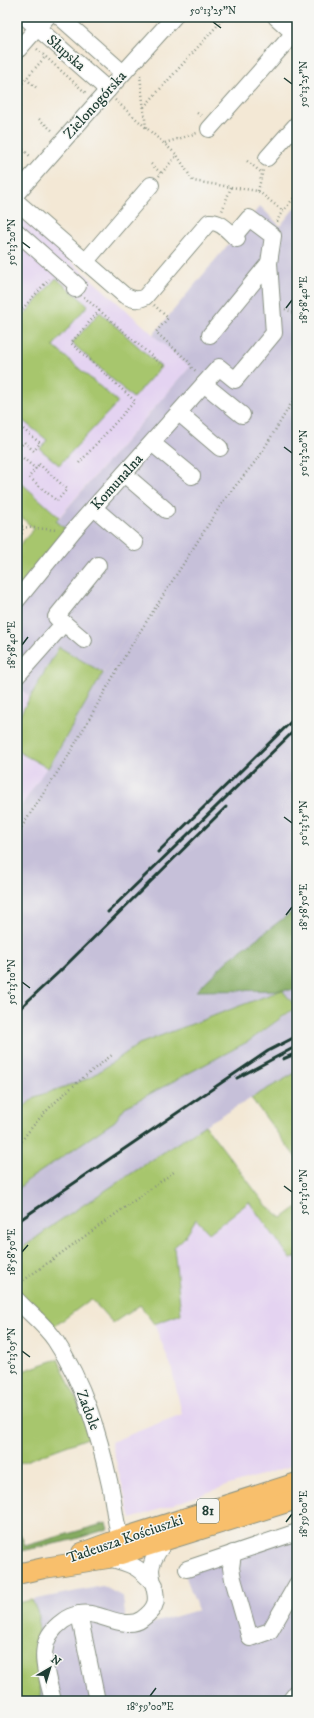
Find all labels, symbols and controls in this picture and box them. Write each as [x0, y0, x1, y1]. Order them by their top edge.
text: 50°13'25"N [190, 5, 236, 17]
street label: Słupska [42, 31, 90, 76]
text: 50°13'25"N [298, 61, 310, 107]
street label: Zielonogórska [59, 66, 131, 143]
text: 50°13'20"N [6, 219, 18, 265]
text: 18°58'40"E [298, 276, 310, 324]
text: 50°13'20"N [298, 430, 310, 476]
street label: Komunalna [87, 450, 148, 514]
text: 18°58'40"E [6, 621, 18, 669]
text: 50°13'15"N [298, 800, 310, 846]
text: 18°58'50"E [298, 884, 310, 930]
text: 50°13'10"N [6, 959, 18, 1005]
text: 50°13'10"N [298, 1169, 310, 1215]
text: 18°58'50"E [6, 1229, 18, 1275]
text: 50°13'05"N [6, 1327, 18, 1375]
street label: Zadole [72, 1387, 104, 1433]
text: 18°59'00"E [298, 1490, 310, 1538]
road number: 81 [197, 1499, 219, 1523]
street label: Tadeusza Kościuszki [64, 1510, 186, 1568]
north arrow [30, 1648, 70, 1688]
text: N [48, 1653, 63, 1669]
text: 18°59'00"E [126, 1701, 174, 1713]

